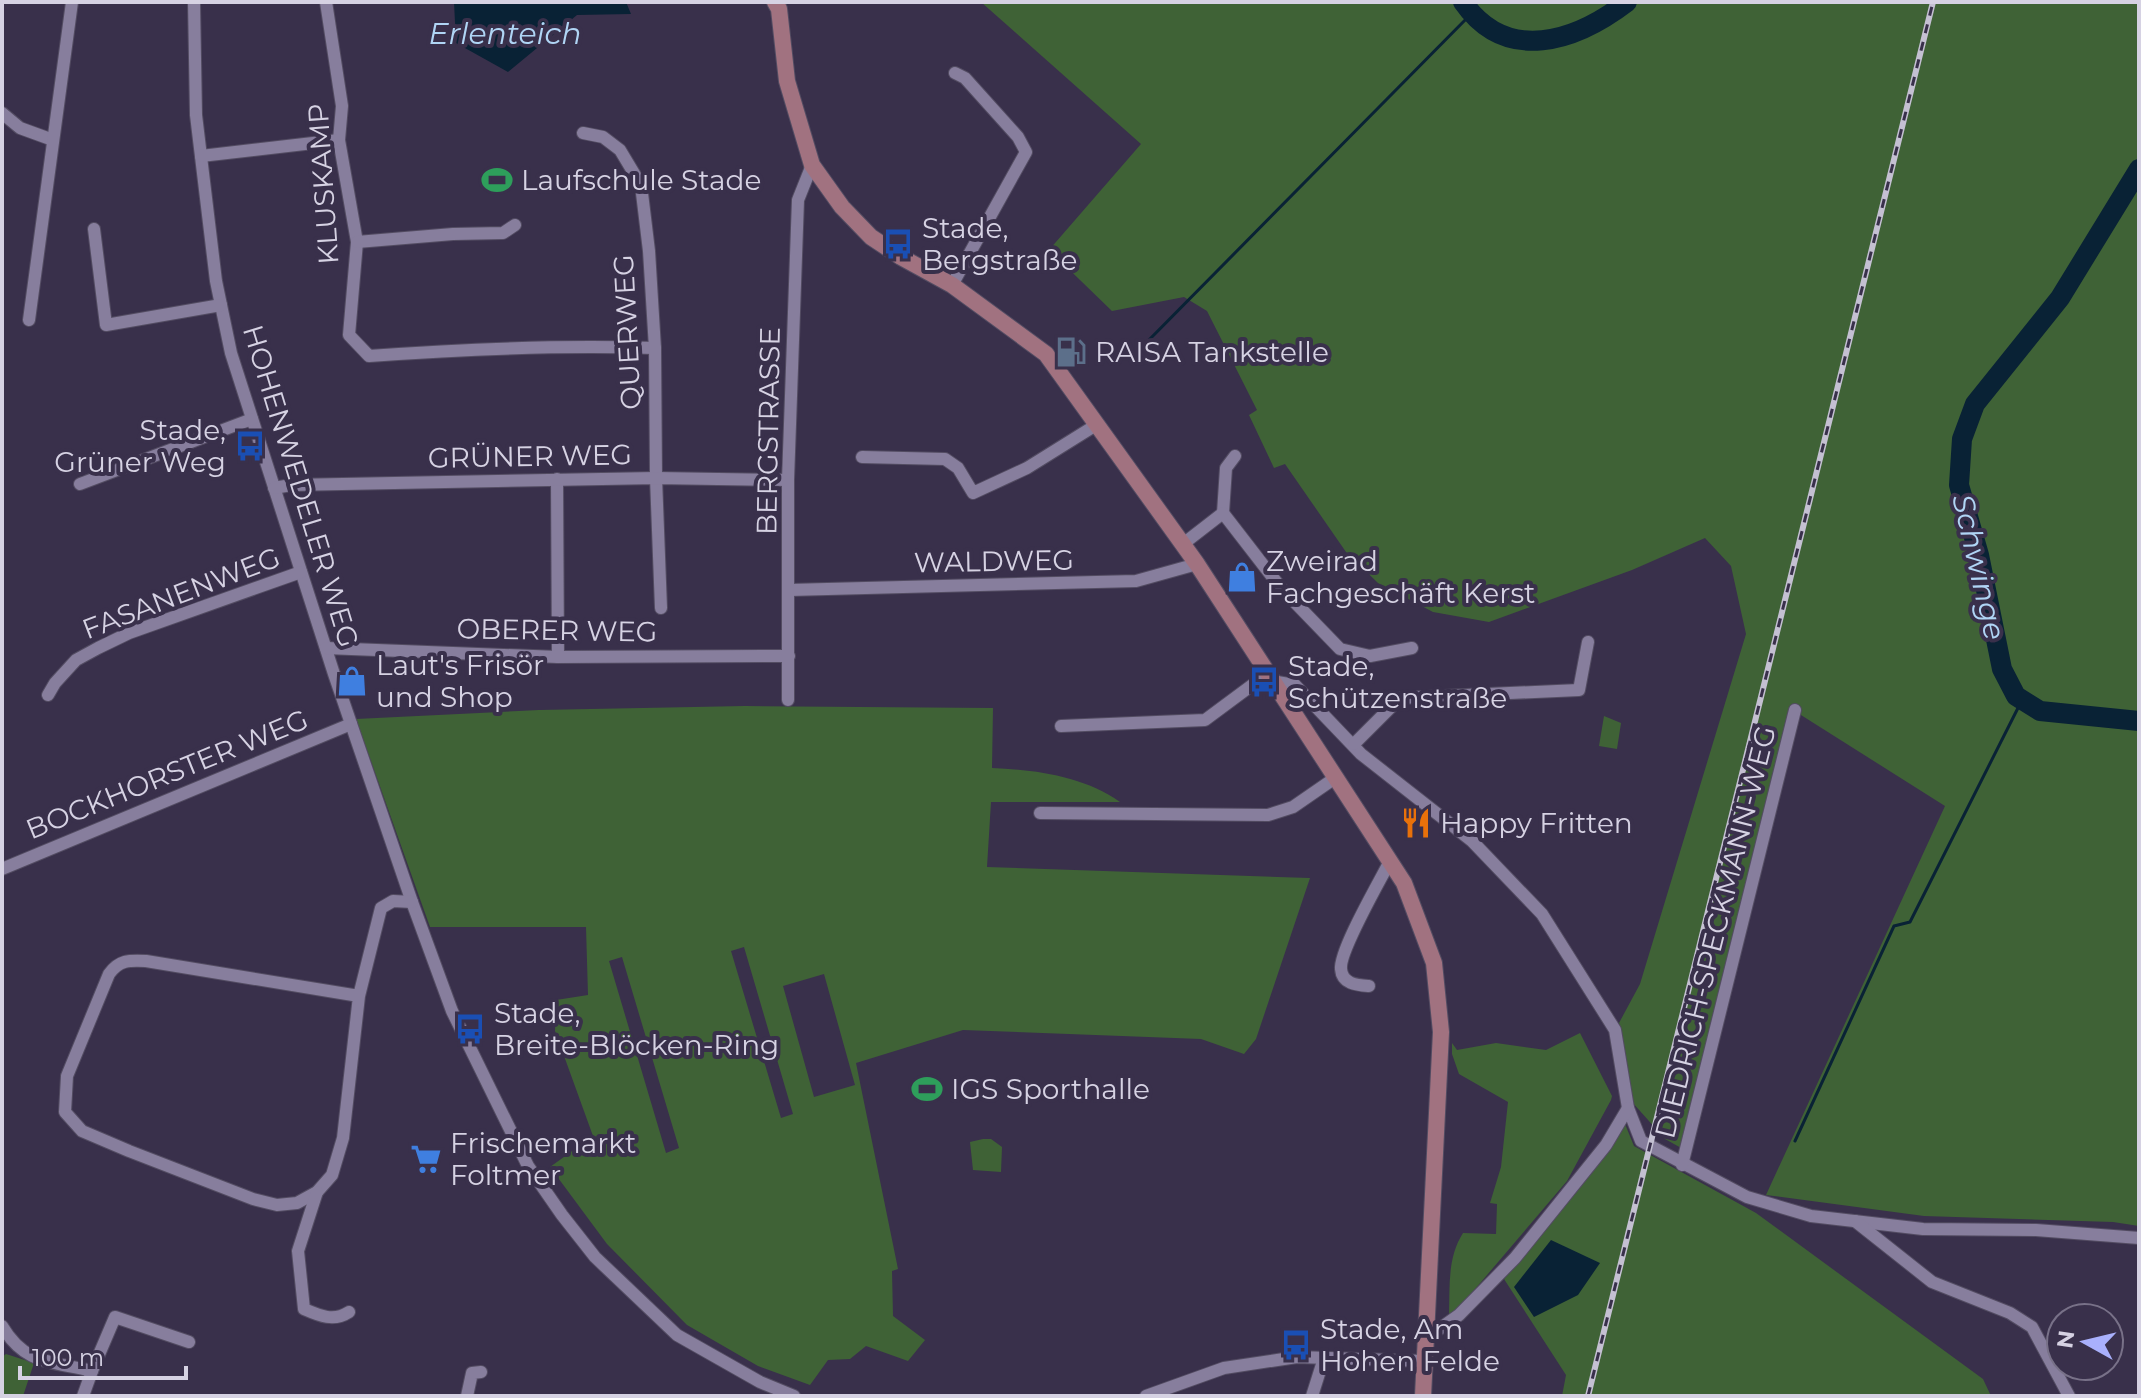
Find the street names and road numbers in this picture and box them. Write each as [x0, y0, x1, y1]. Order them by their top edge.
street label: KLUSKAMP [300, 102, 346, 266]
street label: QUERWEG [606, 253, 648, 411]
street label: HOHENWEDELER WEG [236, 321, 366, 651]
street label: BERGSTRASSE [749, 327, 787, 535]
street label: GRÜNER WEG [428, 437, 632, 475]
street label: FASANENWEG [77, 540, 285, 646]
street label: WALDWEG [914, 543, 1074, 579]
street label: OBERER WEG [456, 611, 658, 649]
street label: BOCKHORSTER WEG [21, 702, 313, 846]
street label: DIEDRICH-SPECKMANN-WEG [1647, 722, 1783, 1142]

